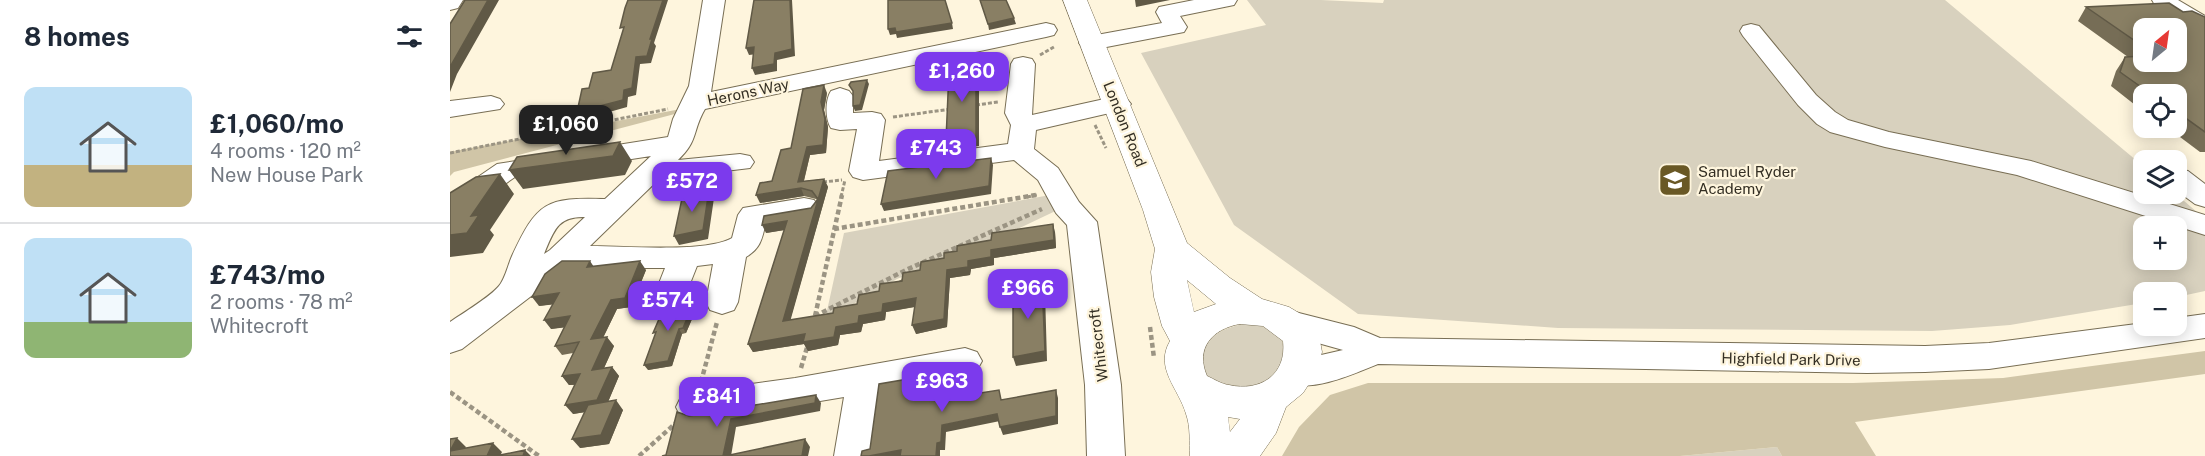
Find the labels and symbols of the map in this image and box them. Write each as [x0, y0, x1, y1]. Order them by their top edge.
north arrow [2133, 18, 2187, 72]
pin: £1,260 [913, 52, 1011, 103]
street label: Herons Way [706, 75, 790, 109]
street label: London Road [1100, 79, 1150, 169]
pin: £1,060 [517, 105, 615, 156]
pin: £743 [900, 129, 972, 180]
pin: £572 [656, 162, 728, 213]
school or university icon: Samuel Ryder Academy [1657, 162, 1693, 198]
place label: Samuel Ryder Academy [1698, 163, 1796, 197]
pin: £966 [992, 269, 1064, 320]
pin: £574 [632, 281, 704, 332]
street label: Whitecroft [1085, 307, 1111, 383]
street label: Highfield Park Drive [1721, 349, 1861, 369]
pin: £963 [906, 362, 978, 413]
pin: £841 [681, 377, 753, 428]

